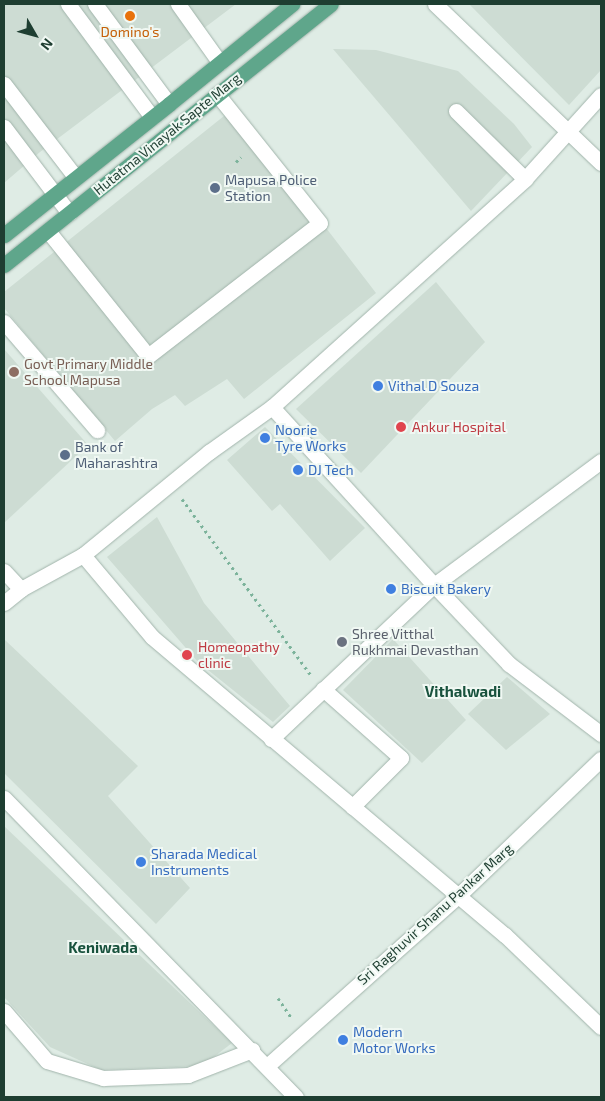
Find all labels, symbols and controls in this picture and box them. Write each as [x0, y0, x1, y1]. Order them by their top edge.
north arrow [10, 10, 60, 60]
marker: Domino's [124, 10, 136, 22]
place label: Domino's [101, 24, 159, 40]
text: N [37, 35, 57, 54]
street label: Hutatma Vinayak Sapte Marg [90, 69, 244, 199]
place label: Mapusa Police Station [225, 172, 317, 204]
marker: Mapusa Police Station [209, 182, 221, 194]
place label: Govt Primary Middle School Mapusa [24, 356, 153, 388]
marker: Govt Primary Middle School Mapusa [8, 366, 20, 378]
place label: Vithal D Souza [388, 378, 479, 394]
marker: Vithal D Souza [372, 380, 384, 392]
place label: Ankur Hospital [412, 419, 506, 435]
marker: Ankur Hospital [394, 420, 408, 434]
place label: Noorie Tyre Works [275, 422, 346, 454]
marker: Noorie Tyre Works [259, 432, 271, 444]
place label: Bank of Maharashtra [75, 439, 158, 472]
marker: Bank of Maharashtra [59, 449, 71, 461]
place label: DJ Tech [308, 462, 354, 478]
marker: DJ Tech [292, 464, 304, 476]
place label: Biscuit Bakery [401, 581, 491, 597]
marker: Biscuit Bakery [385, 583, 397, 595]
place label: Shree Vitthal Rukhmai Devasthan [352, 626, 479, 658]
marker: Shree Vitthal Rukhmai Devasthan [336, 636, 348, 648]
place label: Homeopathy clinic [198, 639, 280, 672]
marker: Homeopathy clinic [180, 648, 194, 662]
district label: Vithalwadi [425, 683, 501, 701]
street label: Sri Raghuvir Shanu Pankar Marg [354, 840, 516, 988]
place label: Sharada Medical Instruments [151, 846, 257, 879]
marker: Sharada Medical Instruments [135, 856, 147, 868]
district label: Keniwada [68, 939, 138, 957]
place label: Modern Motor Works [353, 1024, 436, 1056]
marker: Modern Motor Works [337, 1034, 349, 1046]

